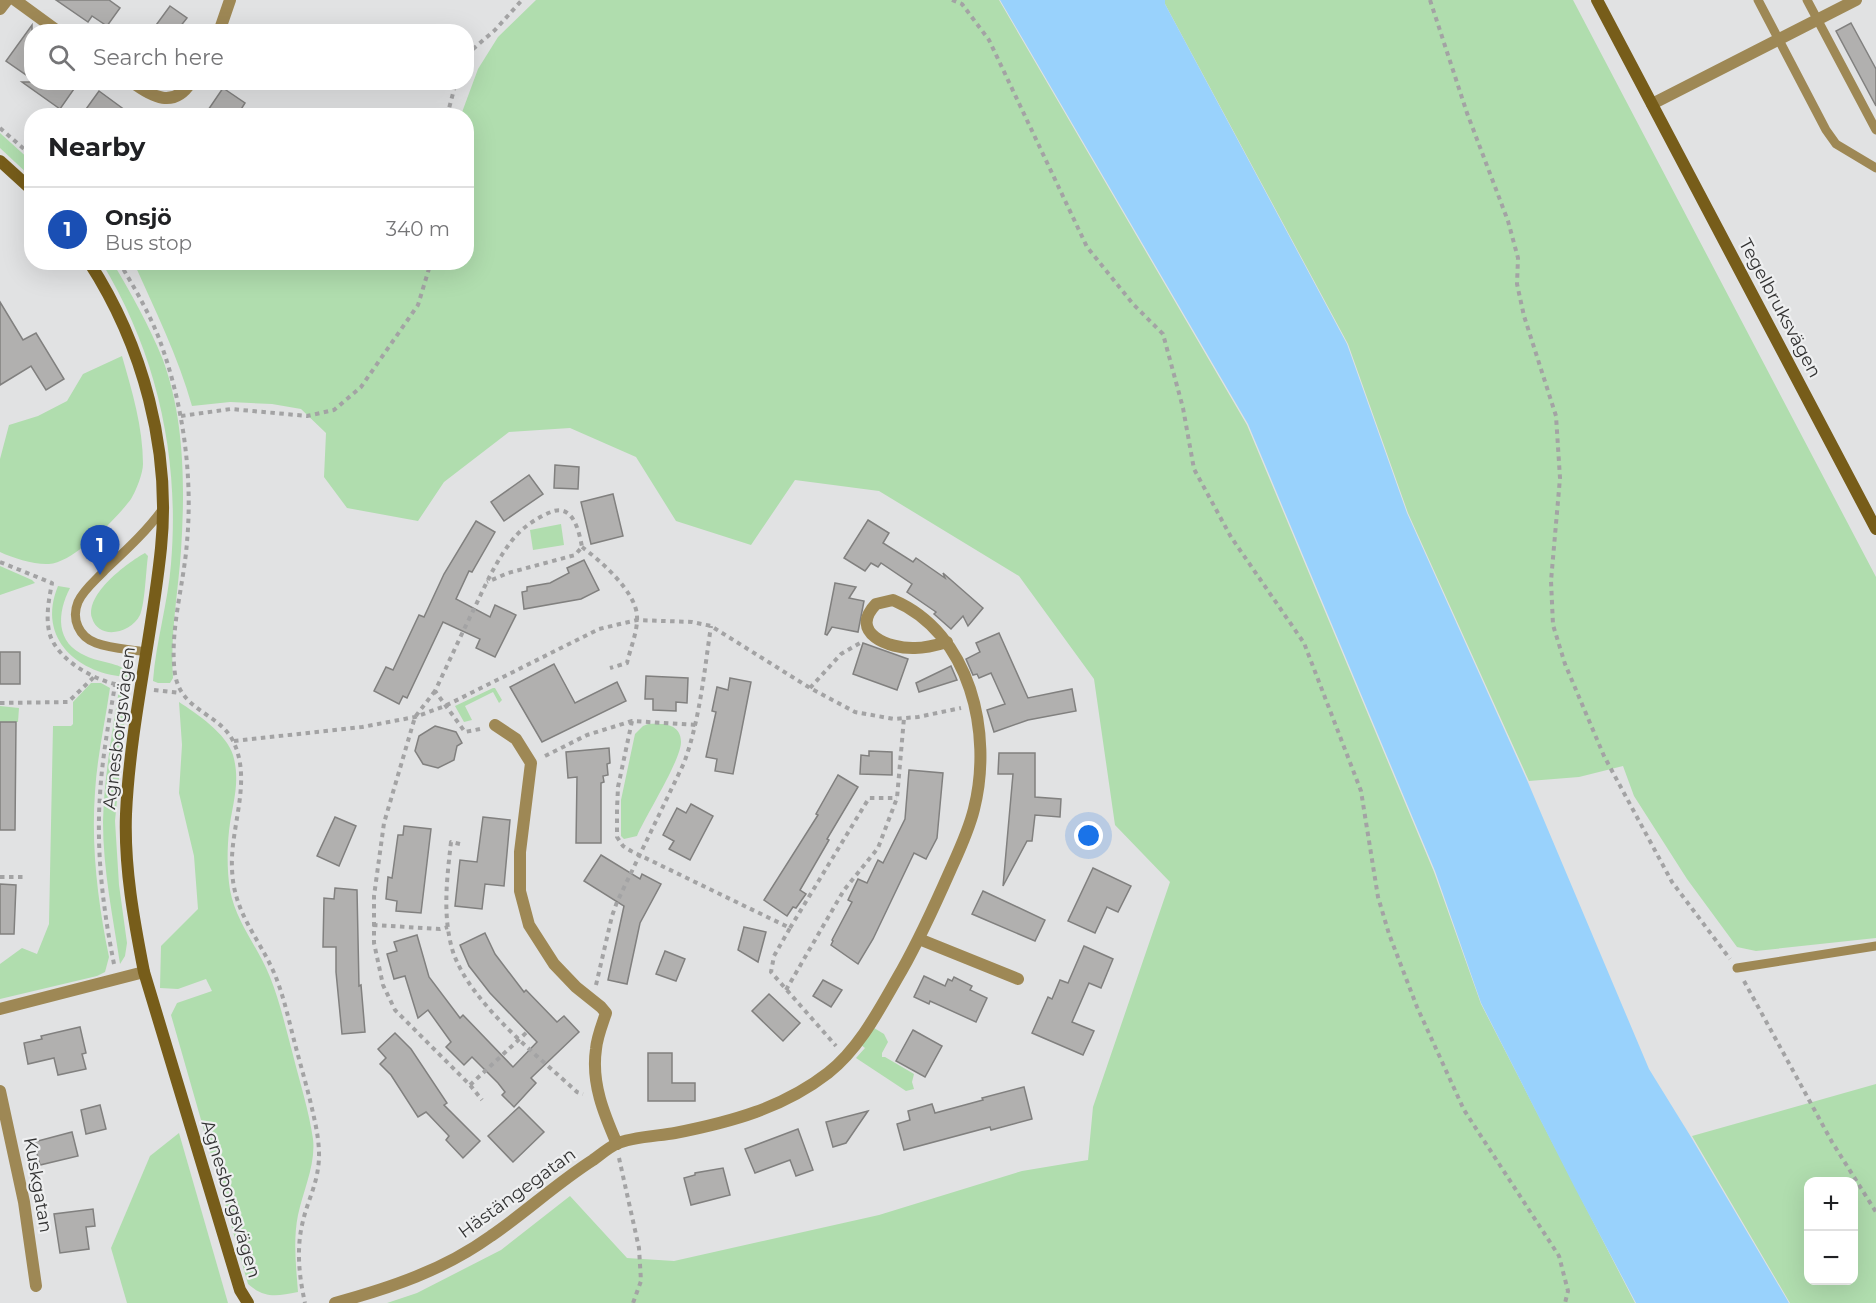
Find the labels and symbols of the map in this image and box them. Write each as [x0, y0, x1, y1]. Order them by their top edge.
street label: Tegelbruksvägen [1734, 235, 1826, 381]
pin: 1 [80, 526, 120, 575]
street label: Agnesborgsvägen [98, 645, 140, 811]
your location [1074, 821, 1103, 850]
street label: Agnesborgsvägen [197, 1117, 265, 1281]
street label: Kuskgatan [19, 1136, 57, 1234]
street label: Hästängegatan [454, 1143, 580, 1243]

